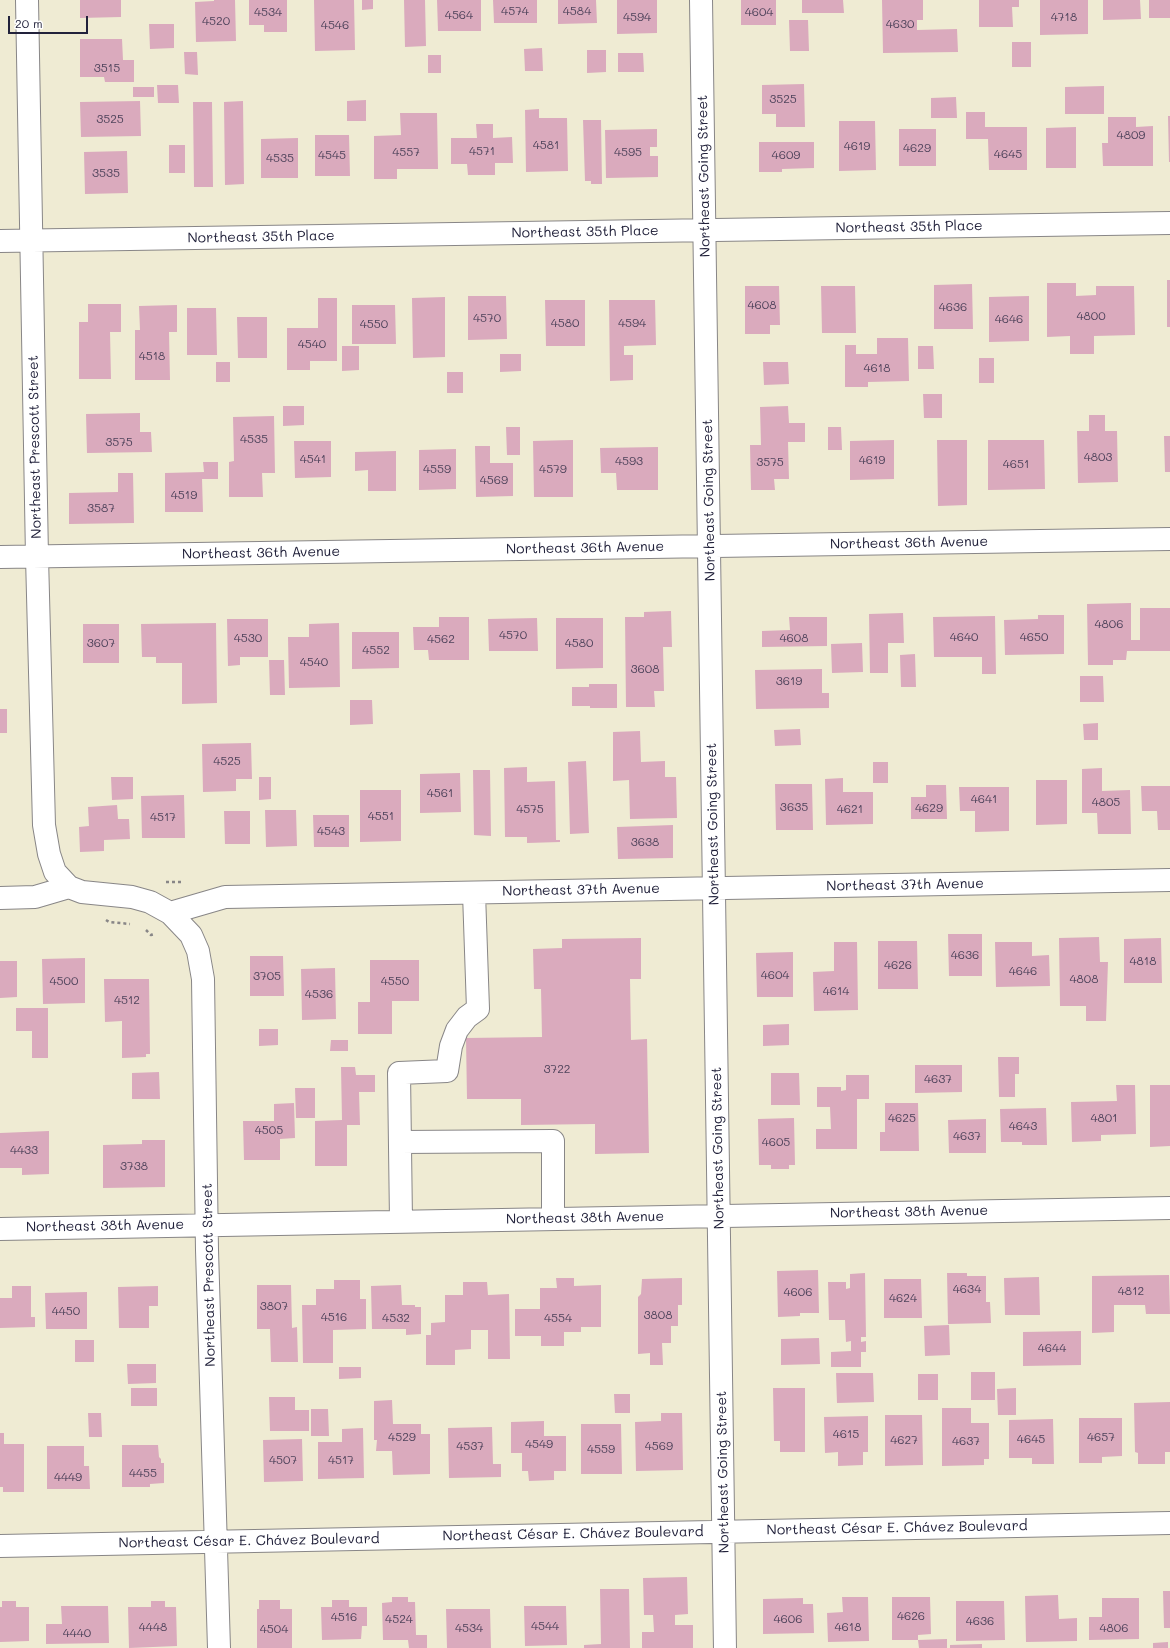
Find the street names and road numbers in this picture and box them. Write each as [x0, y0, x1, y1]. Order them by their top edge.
street label: Northeast Going Street [694, 95, 714, 257]
street label: Northeast 35th Place [835, 217, 983, 237]
street label: Northeast 35th Place [511, 222, 659, 242]
street label: Northeast 35th Place [187, 227, 335, 247]
street label: Northeast Prescott Street [25, 355, 45, 539]
street label: Northeast Going Street [699, 419, 719, 581]
street label: Northeast 36th Avenue [830, 533, 988, 553]
street label: Northeast 36th Avenue [506, 538, 664, 558]
street label: Northeast 36th Avenue [182, 543, 340, 563]
street label: Northeast Going Street [703, 743, 723, 905]
street label: Northeast 37th Avenue [826, 875, 984, 895]
street label: Northeast 37th Avenue [502, 880, 660, 900]
street label: Northeast Going Street [708, 1067, 728, 1229]
street label: Northeast Prescott Street [199, 1183, 219, 1367]
street label: Northeast 38th Avenue [830, 1202, 988, 1222]
street label: Northeast 38th Avenue [506, 1208, 664, 1228]
street label: Northeast 38th Avenue [26, 1216, 184, 1236]
street label: Northeast Going Street [713, 1391, 733, 1553]
street label: Northeast César E. Chávez Boulevard [766, 1517, 1028, 1539]
street label: Northeast César E. Chávez Boulevard [442, 1523, 704, 1545]
street label: Northeast César E. Chávez Boulevard [118, 1530, 380, 1552]

